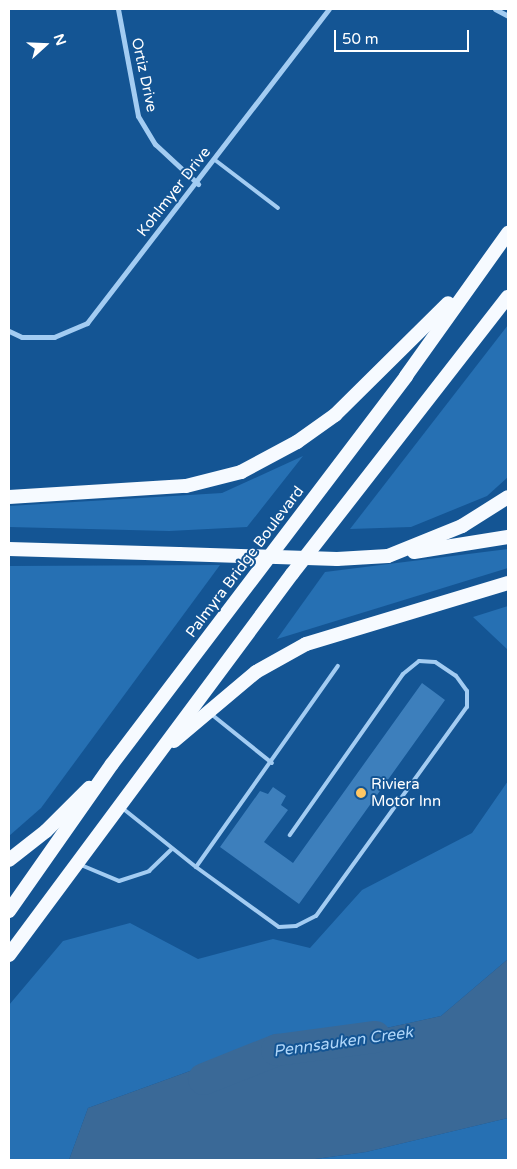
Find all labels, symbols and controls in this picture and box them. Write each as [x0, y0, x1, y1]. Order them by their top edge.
north arrow [20, 20, 70, 70]
scale bar [337, 20, 472, 52]
text: 50 m [342, 30, 379, 48]
text: N [50, 32, 69, 48]
street label: Ortiz Drive [127, 36, 161, 114]
street label: Kohlmyer Drive [133, 144, 215, 240]
street label: Palmyra Bridge Boulevard [182, 483, 308, 641]
place label: Riviera Motor Inn [371, 775, 441, 810]
marker: Riviera Motor Inn [355, 787, 367, 799]
water label: Pennsauken Creek [272, 1023, 414, 1061]

